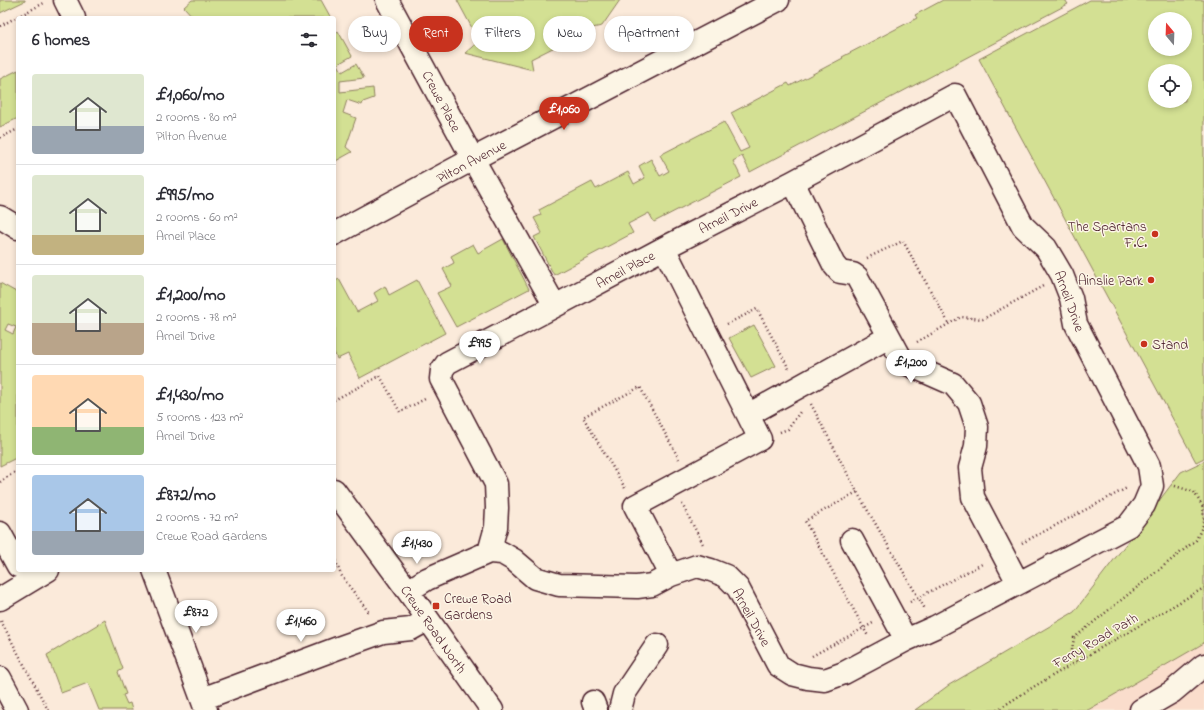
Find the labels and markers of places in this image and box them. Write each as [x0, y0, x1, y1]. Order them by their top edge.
pin: £1,060 [531, 97, 597, 131]
place label: The Spartans F.C. [1068, 217, 1147, 254]
marker: The Spartans F.C. [1150, 229, 1160, 239]
place label: Ainslie Park [1078, 271, 1144, 292]
marker: Ainslie Park [1146, 275, 1156, 285]
pin: £995 [456, 331, 504, 365]
place label: Stand [1152, 335, 1188, 356]
marker: Stand [1139, 339, 1149, 349]
pin: £1,200 [878, 350, 944, 384]
pin: £1,430 [384, 531, 450, 565]
place label: Crewe Road Gardens [444, 589, 512, 626]
pin: £872 [172, 600, 220, 634]
marker: Crewe Road Gardens [431, 601, 441, 611]
pin: £1,460 [268, 609, 334, 643]

